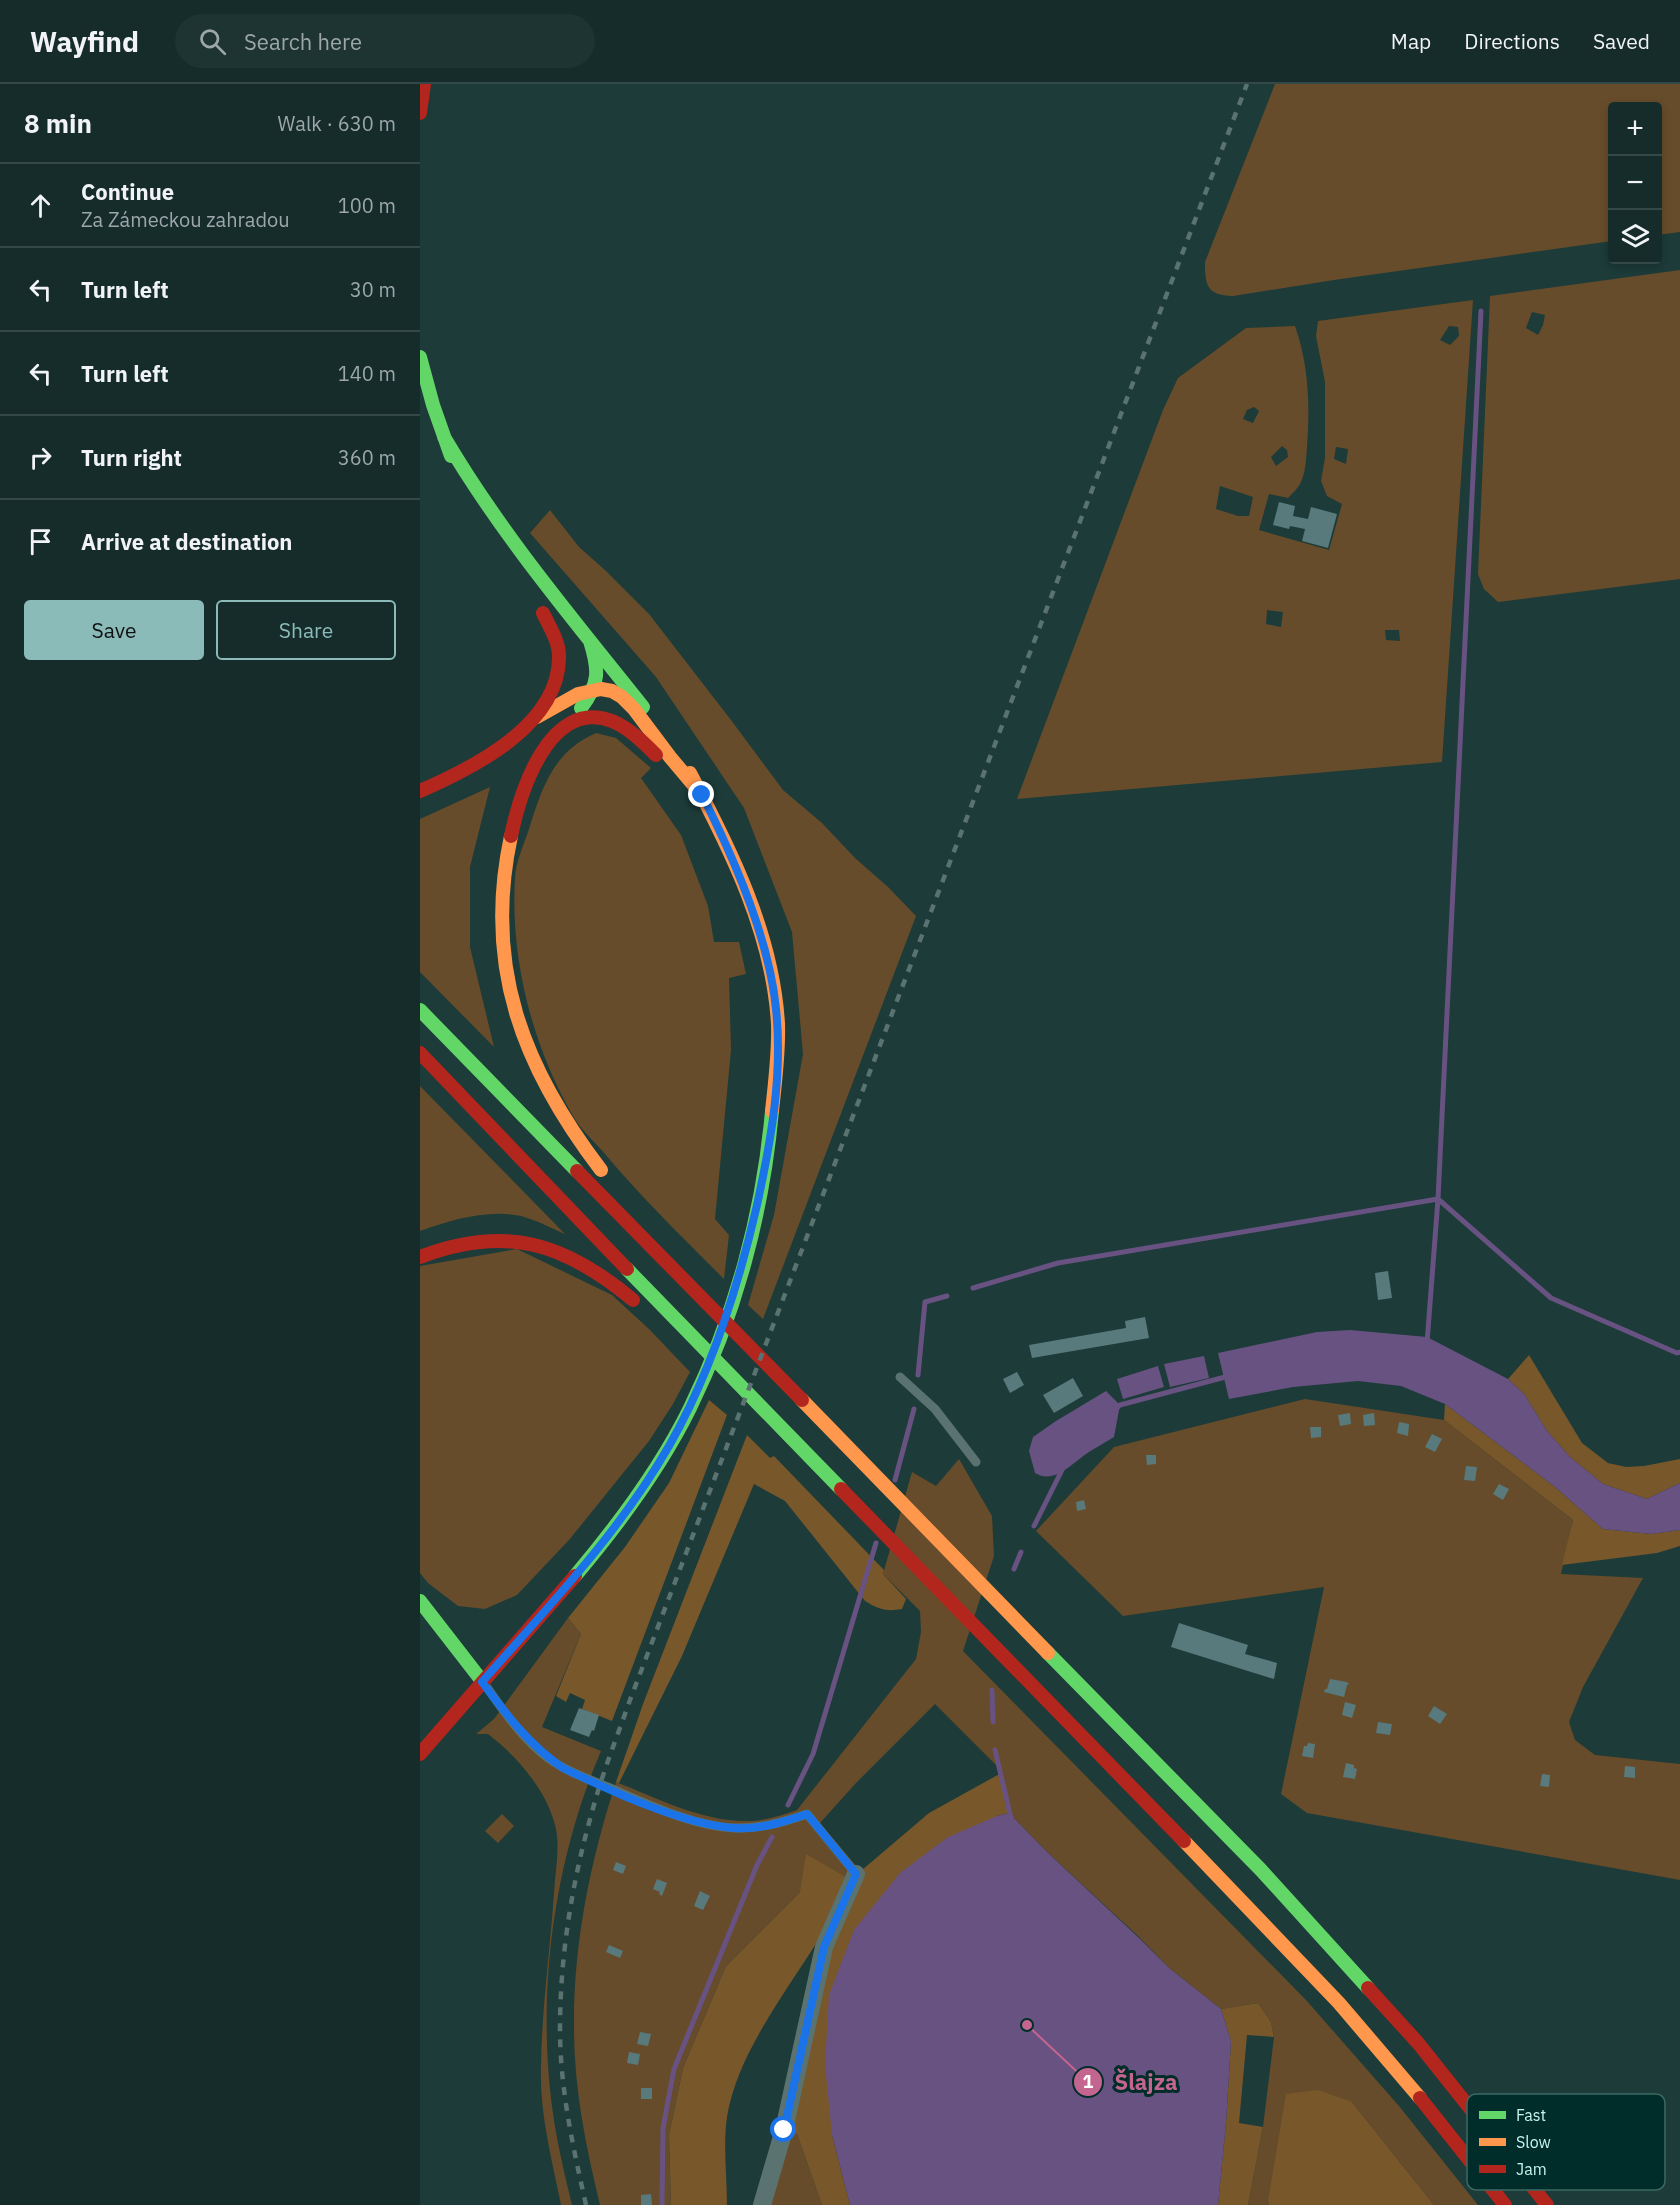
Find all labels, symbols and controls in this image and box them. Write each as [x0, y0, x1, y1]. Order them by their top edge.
search box [175, 14, 595, 68]
text: Wayfind [30, 23, 139, 60]
icon: search [196, 25, 229, 58]
text: Search here [244, 27, 362, 56]
text: Map [1391, 27, 1431, 55]
text: Directions [1464, 27, 1560, 55]
text: Saved [1593, 27, 1650, 55]
map controls [1608, 102, 1662, 264]
button: + [1608, 102, 1662, 156]
text: 8 min [24, 106, 92, 140]
text: Walk · 630 m [278, 110, 396, 137]
button: − [1608, 156, 1662, 210]
text: Continue [81, 177, 174, 206]
icon: ahead [24, 189, 57, 222]
text: 100 m [338, 192, 396, 219]
text: Za Zámeckou zahradou [81, 206, 290, 233]
button: layers [1608, 210, 1662, 264]
icon: left [24, 273, 57, 306]
text: Turn left [81, 275, 169, 304]
text: 30 m [350, 276, 396, 303]
icon: left [24, 357, 57, 390]
text: Turn left [81, 359, 169, 388]
text: 140 m [338, 360, 396, 387]
icon: right [24, 441, 57, 474]
text: Turn right [81, 443, 182, 472]
text: 360 m [338, 444, 396, 471]
icon: arrive [24, 525, 57, 558]
text: Arrive at destination [81, 527, 292, 556]
button: Save [24, 600, 204, 660]
button: Share [216, 600, 396, 660]
route end [688, 781, 714, 807]
callout: Šlajza [1073, 2062, 1190, 2102]
text: Šlajza [1114, 2067, 1178, 2096]
text: 1 [1083, 2070, 1094, 2093]
legend [1467, 2094, 1665, 2190]
text: Fast [1516, 2105, 1546, 2125]
route start [770, 2116, 796, 2142]
text: Slow [1516, 2132, 1551, 2152]
text: Jam [1516, 2159, 1547, 2179]

